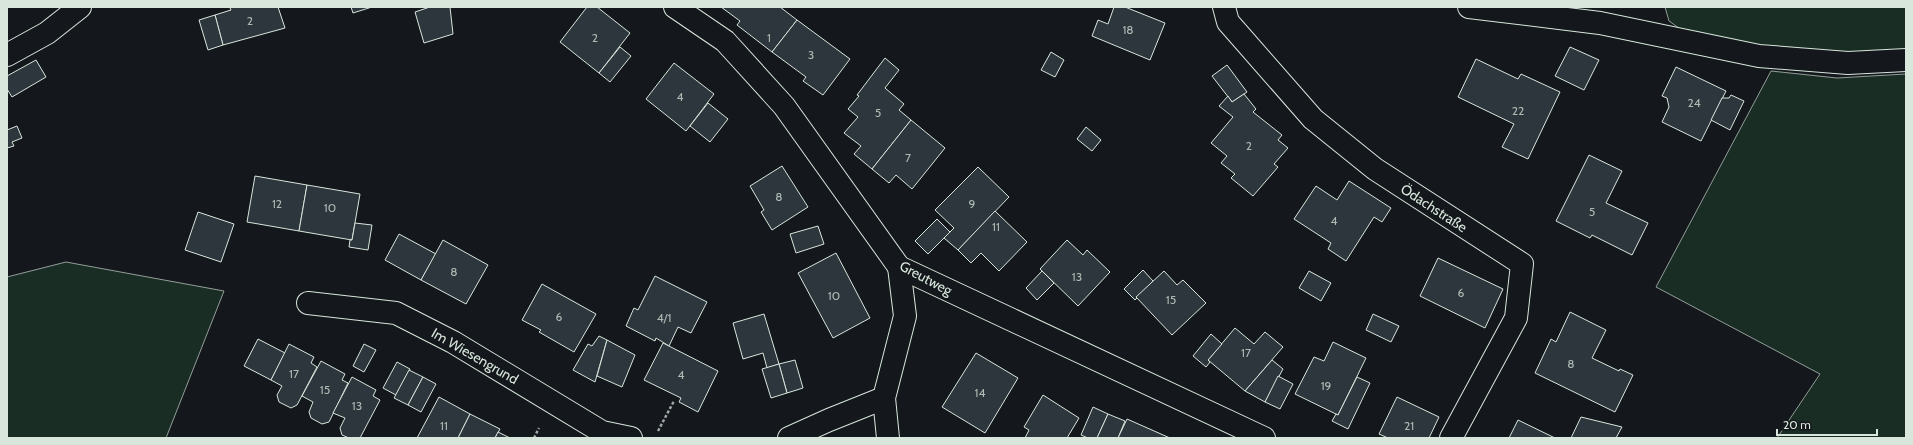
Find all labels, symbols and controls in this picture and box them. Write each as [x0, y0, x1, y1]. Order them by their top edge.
house number: 2 [247, 13, 253, 28]
house number: 18 [1122, 22, 1134, 37]
house number: 2 [592, 30, 598, 45]
house number: 1 [767, 30, 771, 45]
house number: 3 [808, 47, 814, 62]
house number: 4 [677, 89, 684, 104]
house number: 24 [1687, 95, 1701, 110]
house number: 22 [1512, 103, 1524, 118]
house number: 5 [875, 105, 881, 120]
house number: 2 [1246, 138, 1252, 153]
house number: 7 [905, 150, 911, 165]
street label: Ödachstraße [1397, 180, 1471, 236]
house number: 8 [775, 189, 783, 204]
house number: 12 [272, 196, 282, 211]
house number: 9 [969, 196, 976, 211]
house number: 10 [324, 200, 336, 215]
house number: 5 [1589, 204, 1595, 219]
house number: 4 [1331, 213, 1338, 228]
house number: 11 [992, 219, 1000, 234]
street label: Greutweg [897, 257, 956, 300]
house number: 8 [450, 264, 458, 279]
house number: 13 [1072, 269, 1082, 284]
house number: 6 [1458, 285, 1465, 300]
house number: 10 [828, 288, 840, 303]
house number: 15 [1166, 292, 1176, 307]
house number: 6 [556, 309, 563, 324]
house number: 4/1 [657, 310, 671, 325]
street label: Im Wiesengrund [428, 324, 522, 388]
house number: 17 [1241, 345, 1251, 360]
house number: 8 [1567, 356, 1575, 371]
house number: 17 [289, 366, 299, 381]
house number: 4 [678, 367, 685, 382]
house number: 19 [1321, 378, 1332, 393]
house number: 15 [320, 382, 330, 397]
house number: 14 [975, 385, 985, 400]
house number: 13 [352, 398, 362, 413]
scale bar [1777, 411, 1877, 437]
text: 20 m [1783, 417, 1811, 432]
house number: 11 [440, 418, 448, 433]
house number: 21 [1404, 418, 1414, 433]

